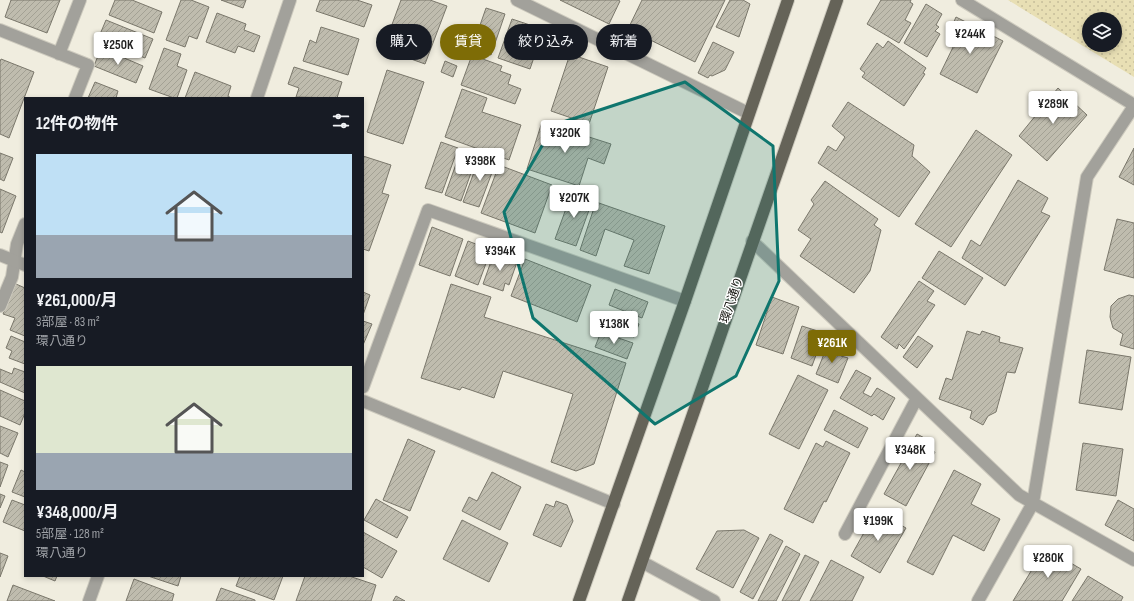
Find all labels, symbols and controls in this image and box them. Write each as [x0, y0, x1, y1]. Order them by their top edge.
map controls [1082, 12, 1122, 52]
button: layers [1082, 12, 1122, 52]
pin: ¥244K [942, 21, 998, 55]
chip: 購入 [376, 24, 432, 60]
chip: 賃貸 [440, 24, 496, 60]
chip: 絞り込み [504, 24, 588, 60]
chip: 新着 [596, 24, 652, 60]
text: ¥244K [955, 26, 985, 42]
pin: ¥250K [90, 32, 146, 66]
text: ¥250K [103, 37, 133, 53]
pin: ¥289K [1025, 91, 1081, 125]
text: ¥289K [1037, 96, 1069, 112]
icon: filters [330, 110, 352, 132]
text: 12件の物件 [36, 114, 118, 134]
pin: ¥320K [537, 120, 593, 154]
text: ¥320K [550, 125, 580, 141]
pin: ¥398K [452, 148, 508, 182]
text: ¥398K [464, 153, 496, 169]
icon: home [158, 180, 230, 252]
pin: ¥207K [546, 185, 602, 219]
text: ¥207K [559, 190, 589, 206]
pin: ¥394K [472, 238, 528, 272]
text: ¥394K [484, 243, 516, 259]
street label: 環八通り [717, 275, 747, 325]
text: ¥261,000/月 [36, 291, 118, 311]
pin: ¥138K [586, 311, 642, 345]
text: 3部屋 · 83 m² [36, 314, 100, 330]
text: ¥138K [599, 316, 629, 332]
pin: ¥261K [804, 330, 860, 364]
text: 環八通り [36, 333, 88, 349]
text: ¥261K [817, 335, 847, 351]
icon: home [158, 392, 230, 464]
pin: ¥348K [882, 437, 938, 471]
text: ¥348K [894, 442, 926, 458]
text: ¥348,000/月 [36, 503, 119, 523]
pin: ¥199K [850, 508, 906, 542]
text: ¥199K [863, 513, 893, 529]
text: 5部屋 · 128 m² [36, 526, 104, 542]
text: 環八通り [36, 545, 88, 561]
pin: ¥280K [1020, 545, 1076, 579]
text: ¥280K [1032, 550, 1064, 566]

